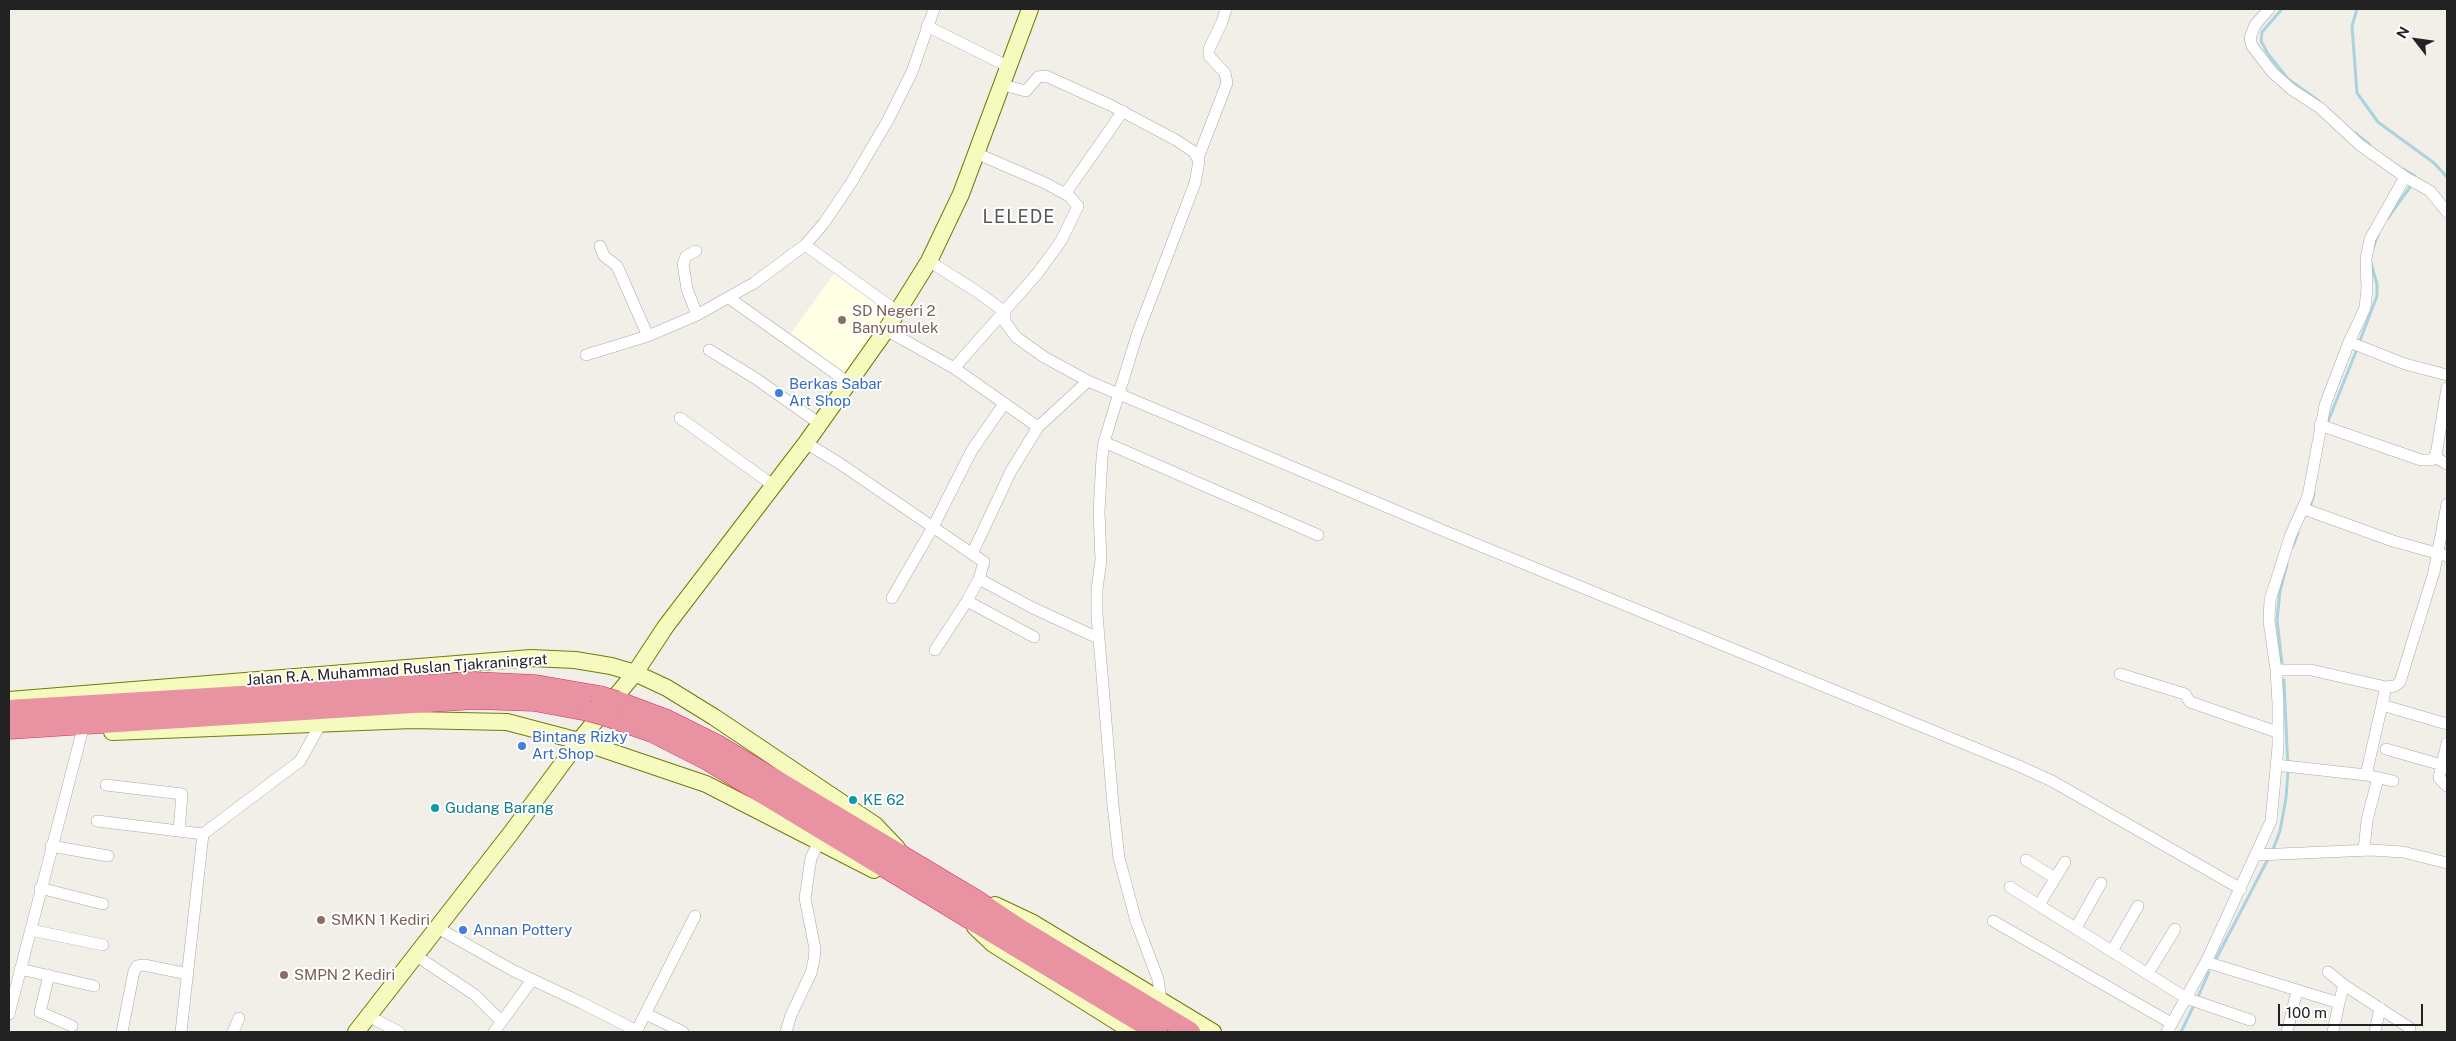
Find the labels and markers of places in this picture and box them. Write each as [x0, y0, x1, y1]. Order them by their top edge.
place label: SD Negeri 2 Banyumulek [852, 302, 938, 337]
marker: SD Negeri 2 Banyumulek [836, 314, 848, 326]
place label: Berkas Sabar Art Shop [789, 375, 882, 410]
marker: Berkas Sabar Art Shop [773, 387, 785, 399]
place label: Bintang Rizky Art Shop [532, 728, 628, 763]
marker: Bintang Rizky Art Shop [516, 740, 528, 752]
place label: KE 62 [863, 791, 904, 809]
marker: KE 62 [847, 794, 859, 806]
place label: Gudang Barang [445, 799, 554, 817]
marker: Gudang Barang [429, 802, 441, 814]
place label: SMKN 1 Kediri [331, 911, 430, 929]
marker: SMKN 1 Kediri [315, 914, 327, 926]
place label: Annan Pottery [473, 921, 572, 939]
marker: Annan Pottery [457, 924, 469, 936]
place label: SMPN 2 Kediri [294, 966, 395, 984]
marker: SMPN 2 Kediri [278, 969, 290, 981]

